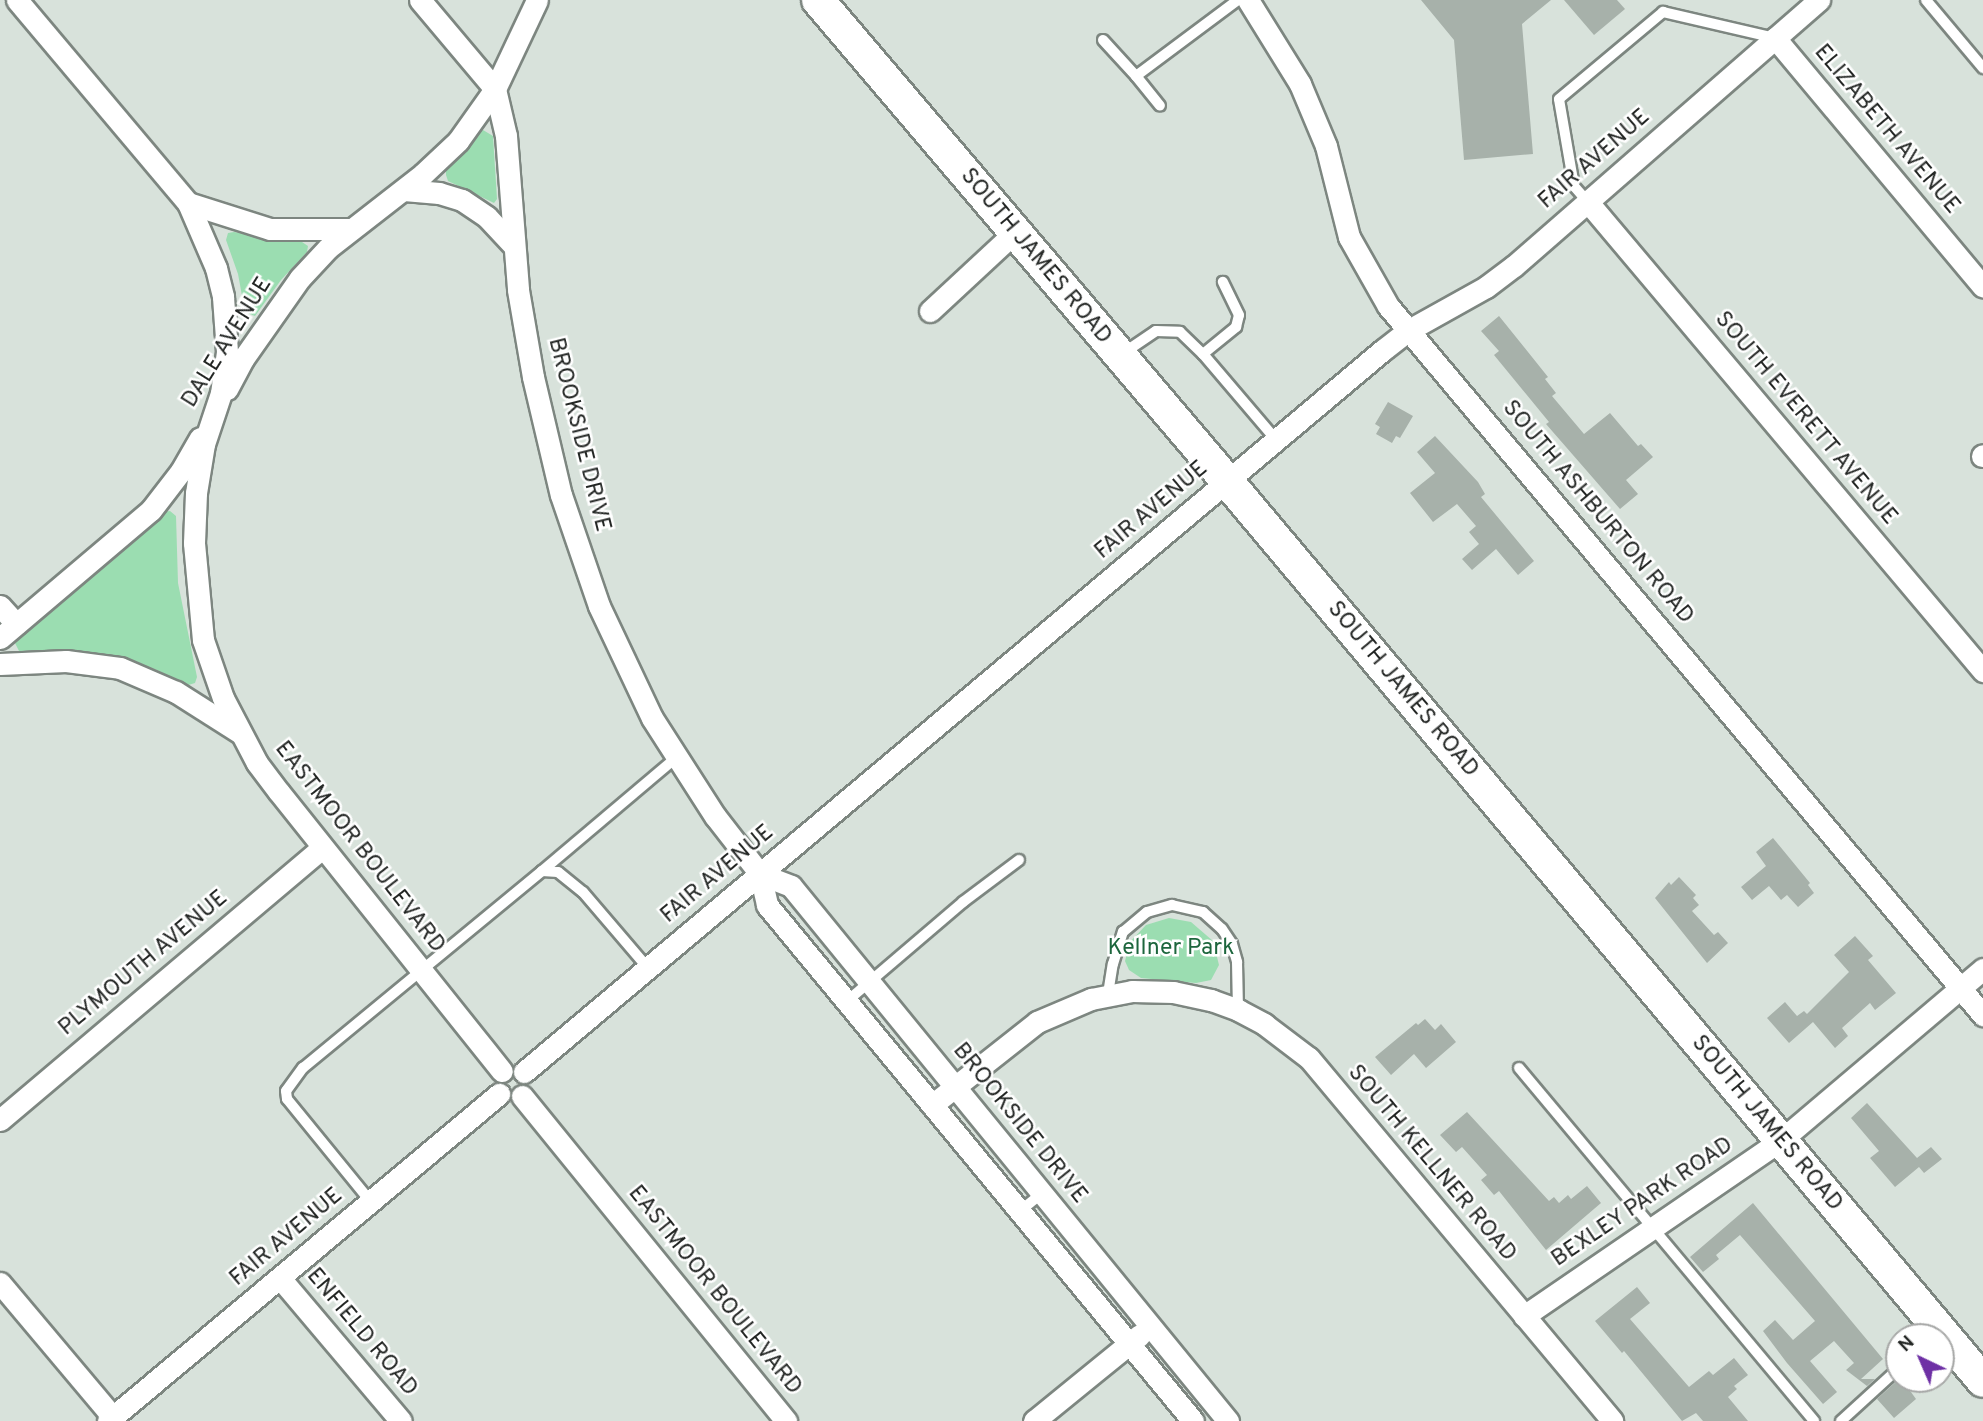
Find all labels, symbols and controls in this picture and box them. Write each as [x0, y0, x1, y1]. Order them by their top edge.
street label: ELIZABETH AVENUE [1807, 39, 1965, 221]
street label: FAIR AVENUE [1533, 104, 1657, 216]
street label: SOUTH JAMES ROAD [953, 163, 1117, 351]
street label: DALE AVENUE [177, 272, 279, 414]
street label: SOUTH EVERETT AVENUE [1707, 306, 1903, 532]
street label: BROOKSIDE DRIVE [541, 335, 615, 535]
street label: SOUTH ASHBURTON ROAD [1495, 395, 1699, 631]
street label: FAIR AVENUE [1090, 456, 1214, 566]
street label: SOUTH JAMES ROAD [1320, 596, 1484, 784]
street label: EASTMOOR BOULEVARD [268, 737, 450, 959]
street label: FAIR AVENUE [656, 820, 780, 930]
street label: PLYMOUTH AVENUE [54, 885, 234, 1043]
park label: Kellner Park [1108, 935, 1234, 963]
street label: SOUTH JAMES ROAD [1684, 1030, 1848, 1218]
street label: BROOKSIDE DRIVE [946, 1038, 1092, 1210]
street label: SOUTH KELLNER ROAD [1341, 1060, 1521, 1268]
street label: BEXLEY PARK ROAD [1547, 1132, 1739, 1274]
street label: EASTMOOR BOULEVARD [621, 1181, 807, 1401]
street label: FAIR AVENUE [225, 1183, 349, 1293]
street label: ENFIELD ROAD [299, 1263, 423, 1403]
north arrow [1885, 1323, 1955, 1393]
text: N [1894, 1331, 1920, 1358]

